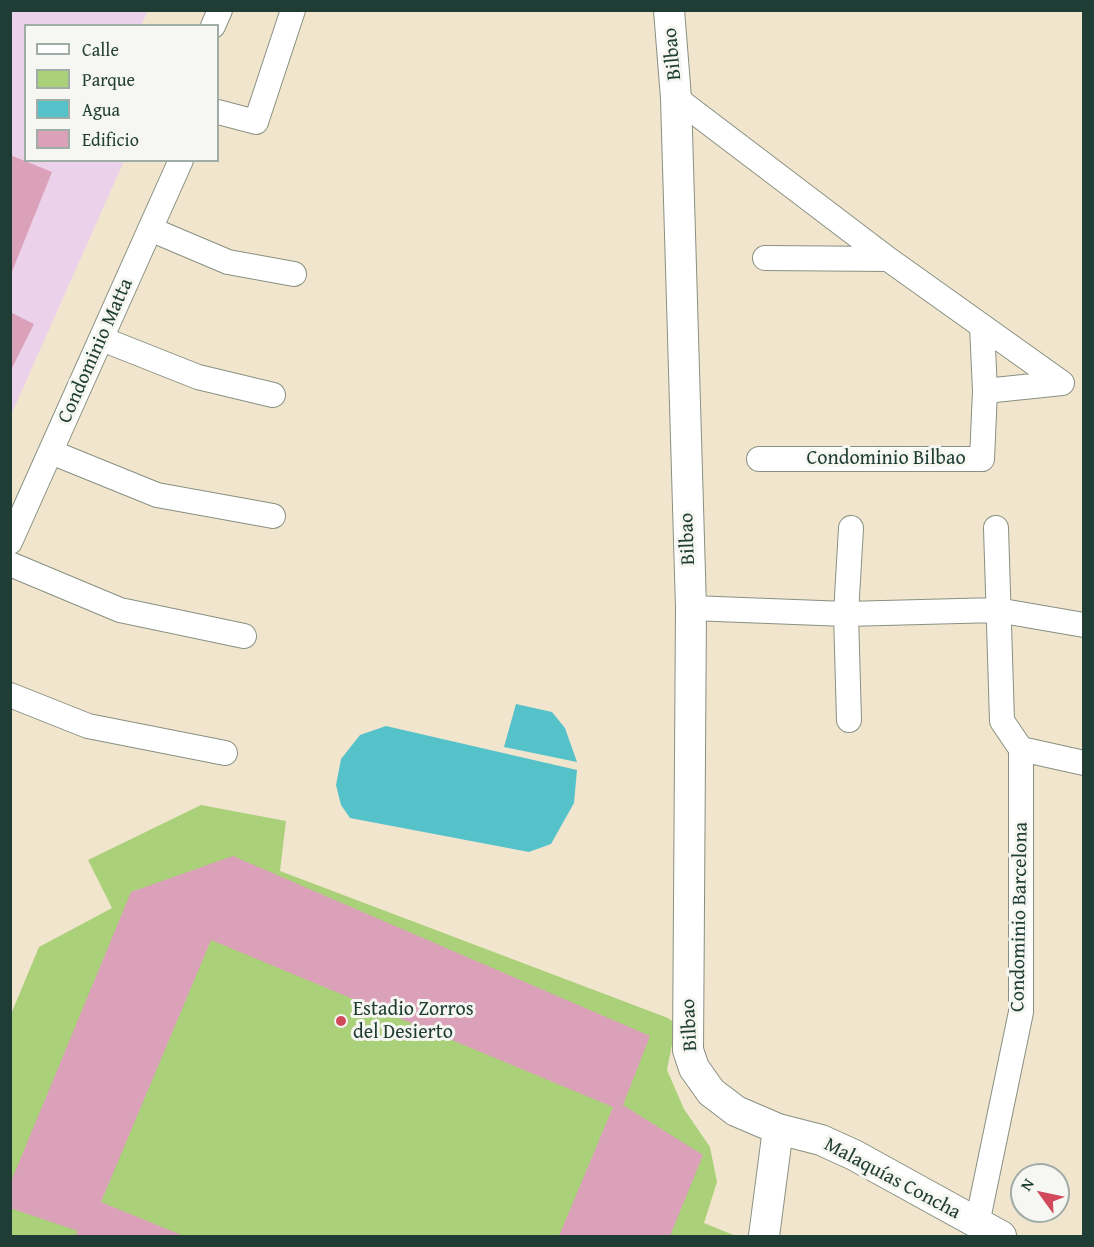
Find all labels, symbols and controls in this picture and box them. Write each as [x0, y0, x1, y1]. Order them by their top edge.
legend [24, 24, 219, 162]
street label: Bilbao [659, 27, 687, 81]
text: Calle [82, 36, 119, 63]
text: Parque [82, 66, 135, 93]
text: Agua [82, 96, 120, 123]
text: Edificio [82, 126, 139, 153]
street label: Condominio Matta [53, 275, 139, 427]
street label: Condominio Bilbao [806, 447, 966, 471]
street label: Bilbao [675, 512, 701, 566]
street label: Condominio Barcelona [1006, 822, 1034, 1012]
place label: Estadio Zorros del Desierto [353, 998, 474, 1045]
street label: Bilbao [677, 998, 703, 1052]
marker: Estadio Zorros del Desierto [334, 1014, 348, 1028]
street label: Malaquías Concha [820, 1133, 964, 1225]
north arrow [1010, 1163, 1070, 1223]
text: N [1014, 1173, 1040, 1195]

